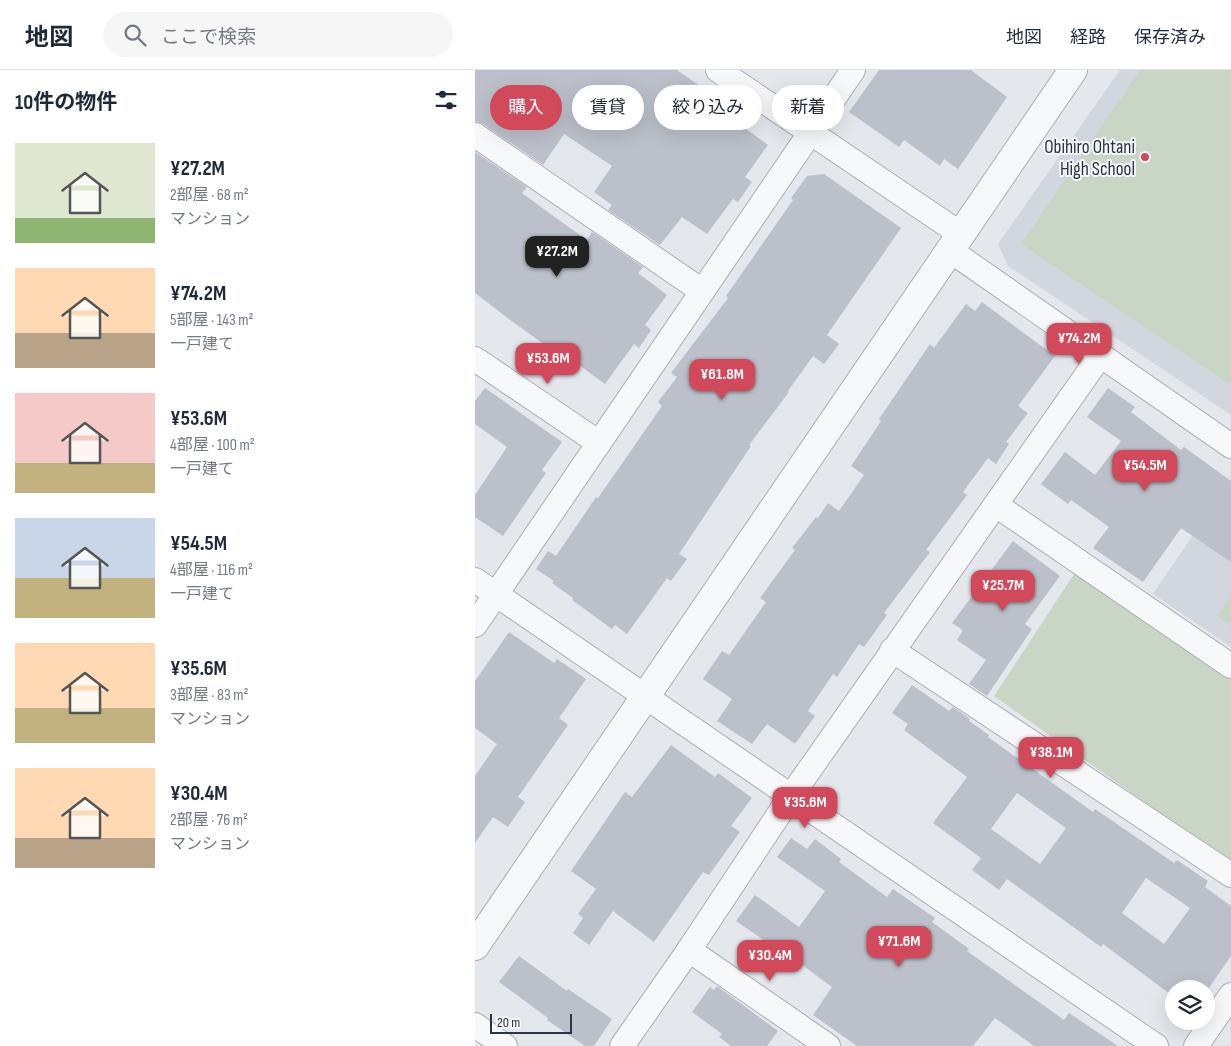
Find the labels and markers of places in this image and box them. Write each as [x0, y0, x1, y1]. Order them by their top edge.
place label: Obihiro Ohtani High School [1044, 136, 1135, 181]
marker: Obihiro Ohtani High School [1139, 151, 1151, 163]
pin: ¥27.2M [516, 236, 598, 278]
pin: ¥74.2M [1038, 322, 1120, 365]
pin: ¥53.6M [507, 342, 589, 385]
pin: ¥61.8M [681, 358, 763, 401]
pin: ¥54.5M [1104, 450, 1186, 492]
pin: ¥25.7M [962, 570, 1044, 612]
pin: ¥38.1M [1010, 736, 1092, 779]
pin: ¥35.6M [764, 786, 846, 829]
pin: ¥71.6M [858, 926, 940, 968]
pin: ¥30.4M [729, 940, 811, 982]

